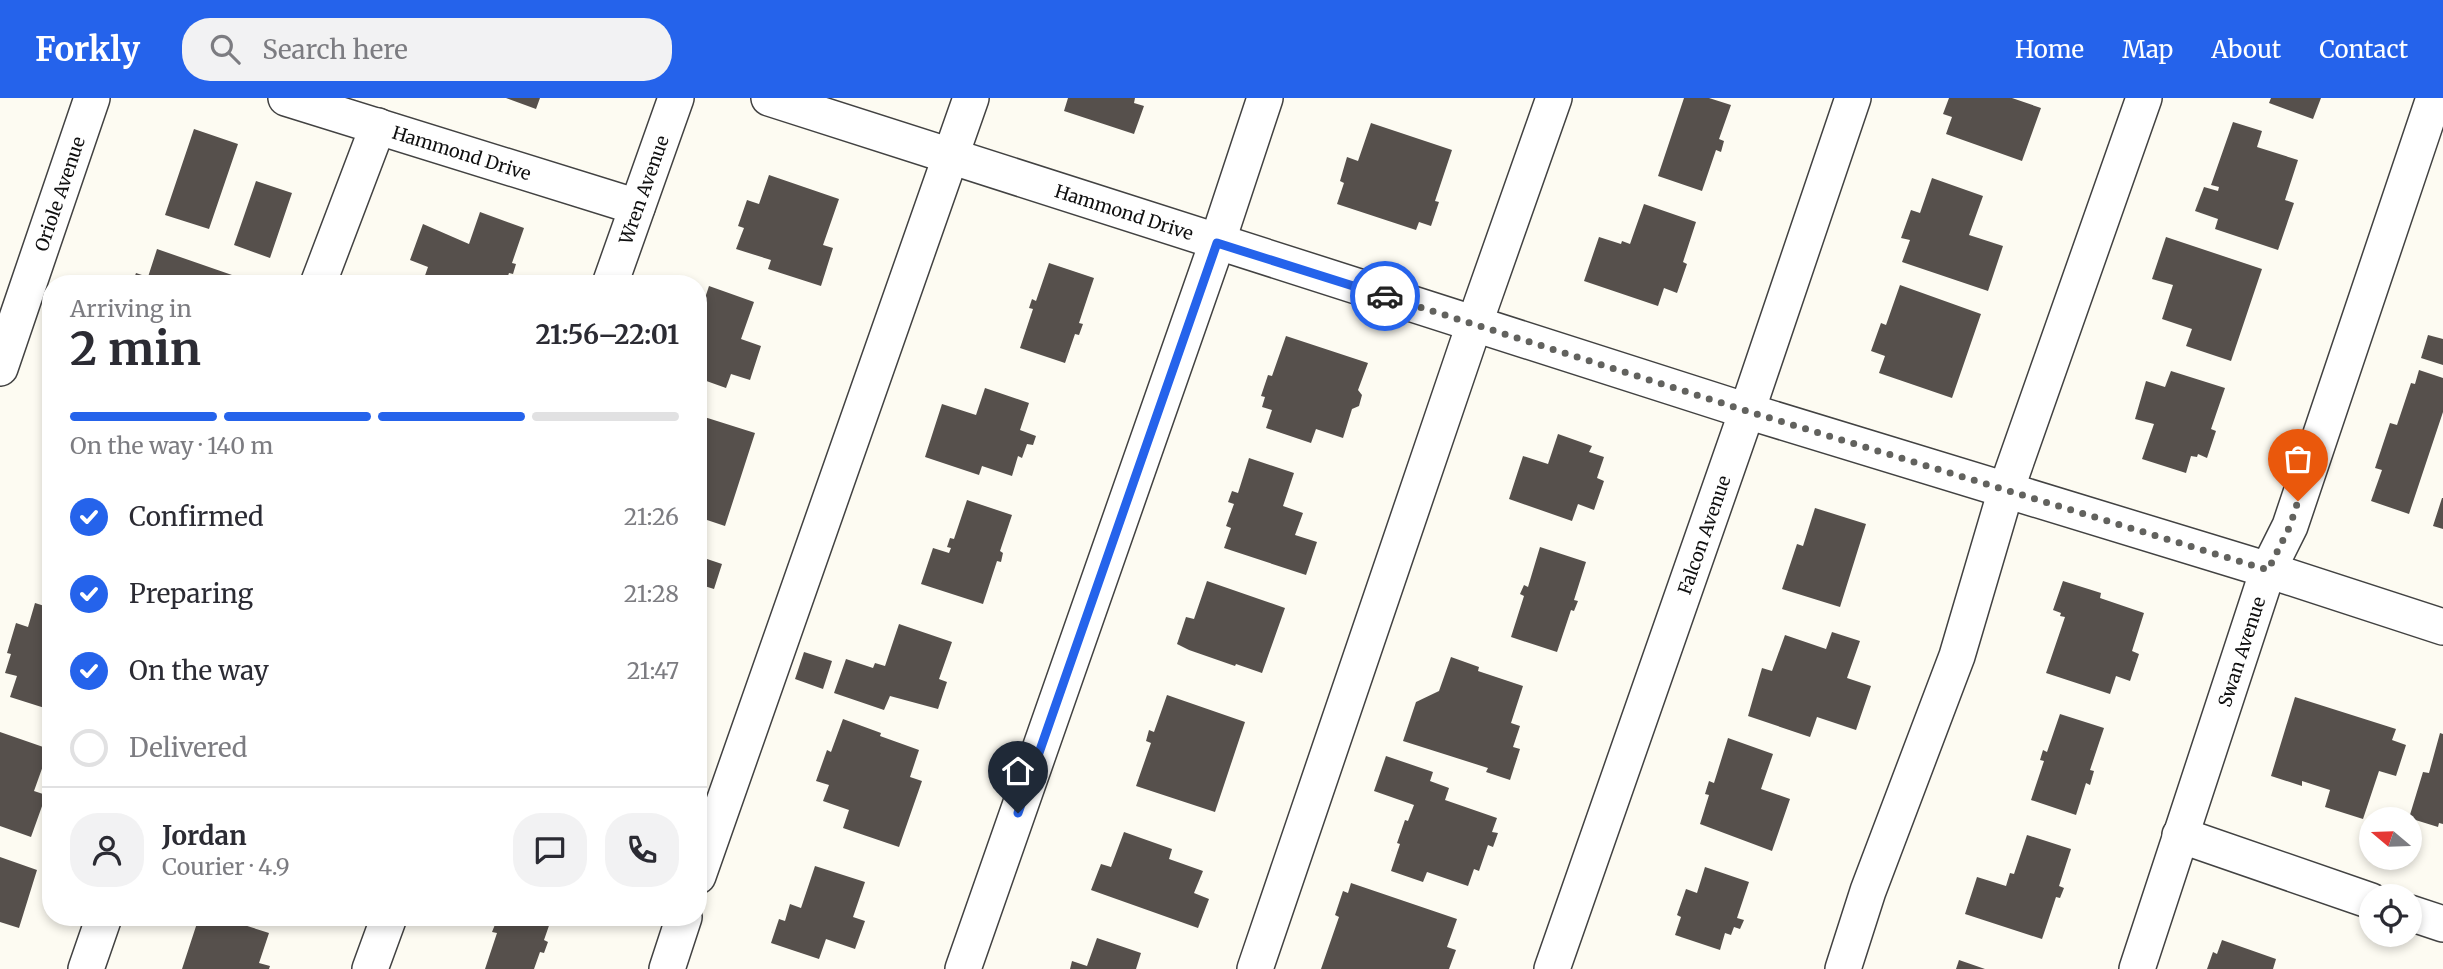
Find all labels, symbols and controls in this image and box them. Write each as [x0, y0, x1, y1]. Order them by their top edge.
search box [182, 18, 672, 81]
text: Forkly [35, 29, 140, 70]
icon: search [206, 30, 244, 68]
text: Search here [262, 33, 408, 66]
text: Home [2015, 34, 2084, 65]
text: Map [2122, 34, 2173, 65]
text: About [2211, 34, 2281, 65]
text: Contact [2319, 34, 2408, 65]
street label: Hammond Drive [390, 120, 534, 185]
street label: Wren Avenue [613, 132, 673, 248]
street label: Oriole Avenue [29, 133, 90, 254]
street label: Hammond Drive [1052, 179, 1196, 245]
courier [1350, 261, 1420, 331]
icon: car [1366, 277, 1404, 315]
text: Arriving in [70, 294, 192, 323]
text: 21:56–22:01 [535, 318, 679, 351]
text: 2 min [70, 320, 201, 378]
pin [2268, 429, 2328, 501]
text: On the way · 140 m [70, 431, 273, 460]
icon: bag [2279, 440, 2317, 478]
street label: Falcon Avenue [1672, 472, 1735, 597]
icon: check [70, 498, 108, 536]
text: Confirmed [129, 500, 264, 533]
text: 21:26 [624, 502, 679, 531]
icon: check [70, 575, 108, 613]
text: Preparing [129, 577, 253, 610]
text: 21:28 [624, 579, 679, 608]
street label: Swan Avenue [2212, 594, 2270, 710]
icon: check [70, 652, 108, 690]
text: On the way [129, 654, 269, 687]
text: 21:47 [627, 656, 679, 685]
text: Delivered [129, 731, 248, 764]
pin [988, 741, 1048, 813]
icon: home [999, 752, 1037, 790]
north arrow [2359, 807, 2422, 870]
map controls [2359, 807, 2422, 947]
button: person [70, 813, 144, 887]
button: chat [513, 813, 587, 887]
button: phone [605, 813, 679, 887]
text: Jordan [162, 819, 247, 852]
text: Courier · 4.9 [162, 852, 290, 881]
button: locate [2359, 884, 2422, 947]

